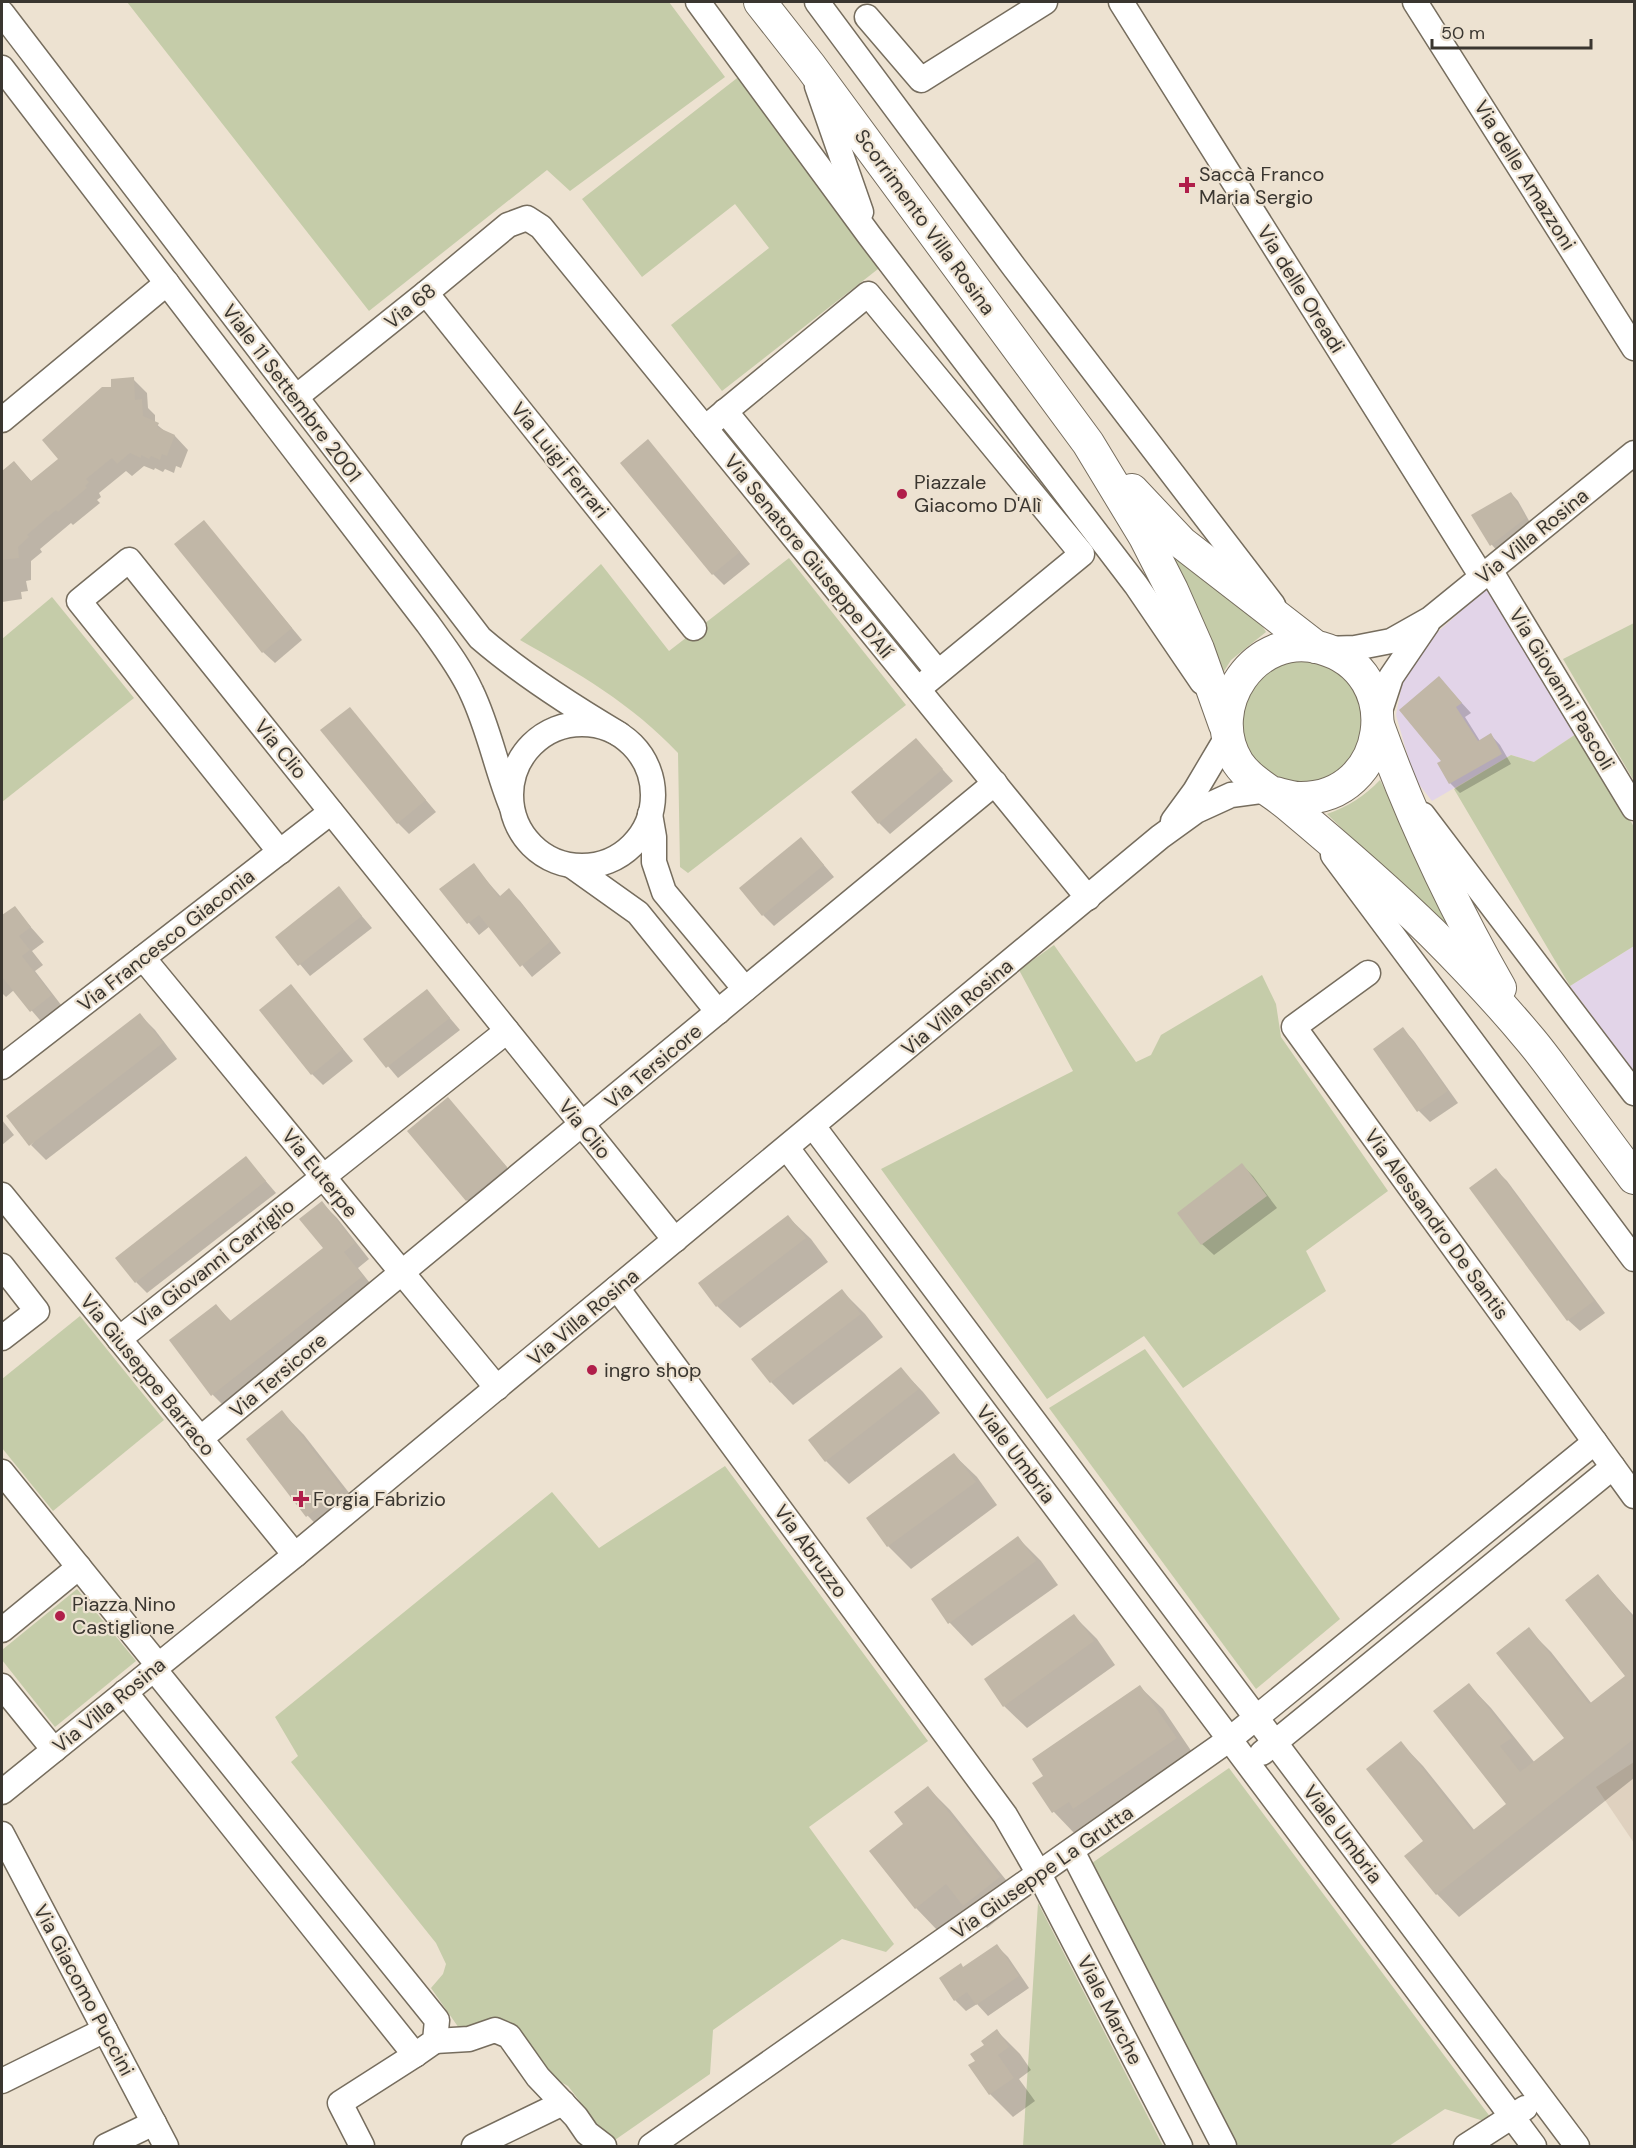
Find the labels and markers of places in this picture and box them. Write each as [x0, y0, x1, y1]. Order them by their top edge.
place label: Saccà Franco Maria Sergio [1199, 161, 1324, 210]
marker: Saccà Franco Maria Sergio [1180, 178, 1194, 192]
place label: Piazzale Giacomo D'Alì [914, 469, 1042, 518]
marker: Piazzale Giacomo D'Alì [895, 487, 909, 501]
place label: ingro shop [604, 1357, 702, 1383]
marker: ingro shop [585, 1363, 599, 1377]
place label: Forgia Fabrizio [313, 1486, 446, 1512]
marker: Forgia Fabrizio [294, 1492, 308, 1506]
place label: Piazza Nino Castiglione [72, 1591, 176, 1640]
marker: Piazza Nino Castiglione [53, 1609, 67, 1623]

